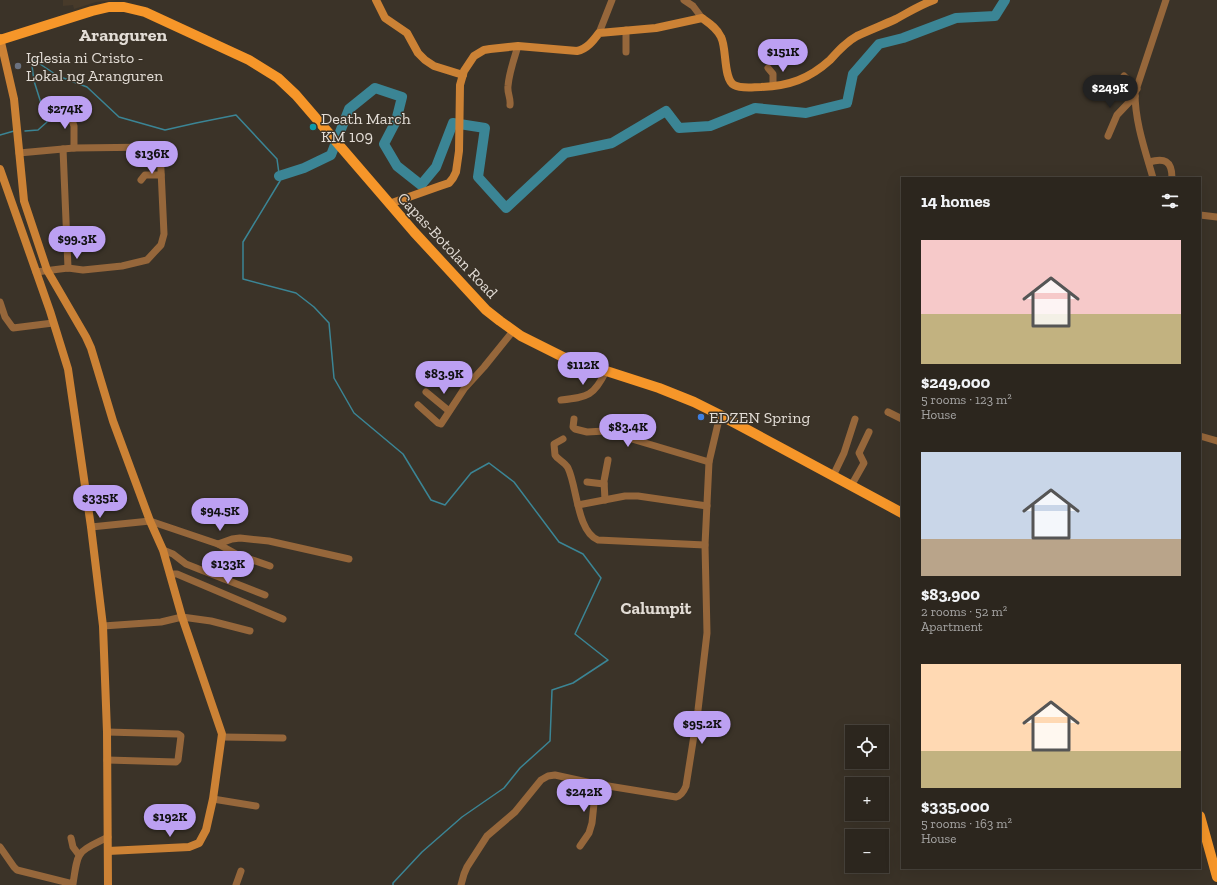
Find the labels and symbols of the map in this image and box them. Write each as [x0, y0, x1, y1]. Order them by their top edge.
district label: Aranguren [79, 24, 167, 46]
pin: $151K [755, 39, 811, 73]
place label: Iglesia ni Cristo - Lokal ng Aranguren [26, 48, 164, 85]
marker: Iglesia ni Cristo - Lokal ng Aranguren [13, 61, 23, 71]
pin: $249K [1082, 75, 1138, 109]
pin: $274K [37, 96, 93, 130]
place label: Death March KM 109 [321, 109, 411, 146]
marker: Death March KM 109 [308, 122, 318, 132]
pin: $136K [124, 141, 180, 175]
street label: Capas-Botolan Road [394, 188, 502, 302]
pin: $99.3K [44, 226, 110, 260]
pin: $112K [555, 352, 611, 386]
pin: $83.9K [411, 361, 477, 395]
place label: EDZEN Spring [709, 408, 810, 427]
marker: EDZEN Spring [696, 412, 706, 422]
pin: $83.4K [595, 414, 661, 448]
pin: $335K [72, 485, 128, 519]
pin: $94.5K [187, 498, 253, 532]
pin: $133K [200, 551, 256, 585]
district label: Calumpit [621, 598, 692, 618]
pin: $95.2K [669, 711, 735, 745]
pin: $242K [556, 779, 612, 813]
pin: $192K [142, 804, 198, 838]

